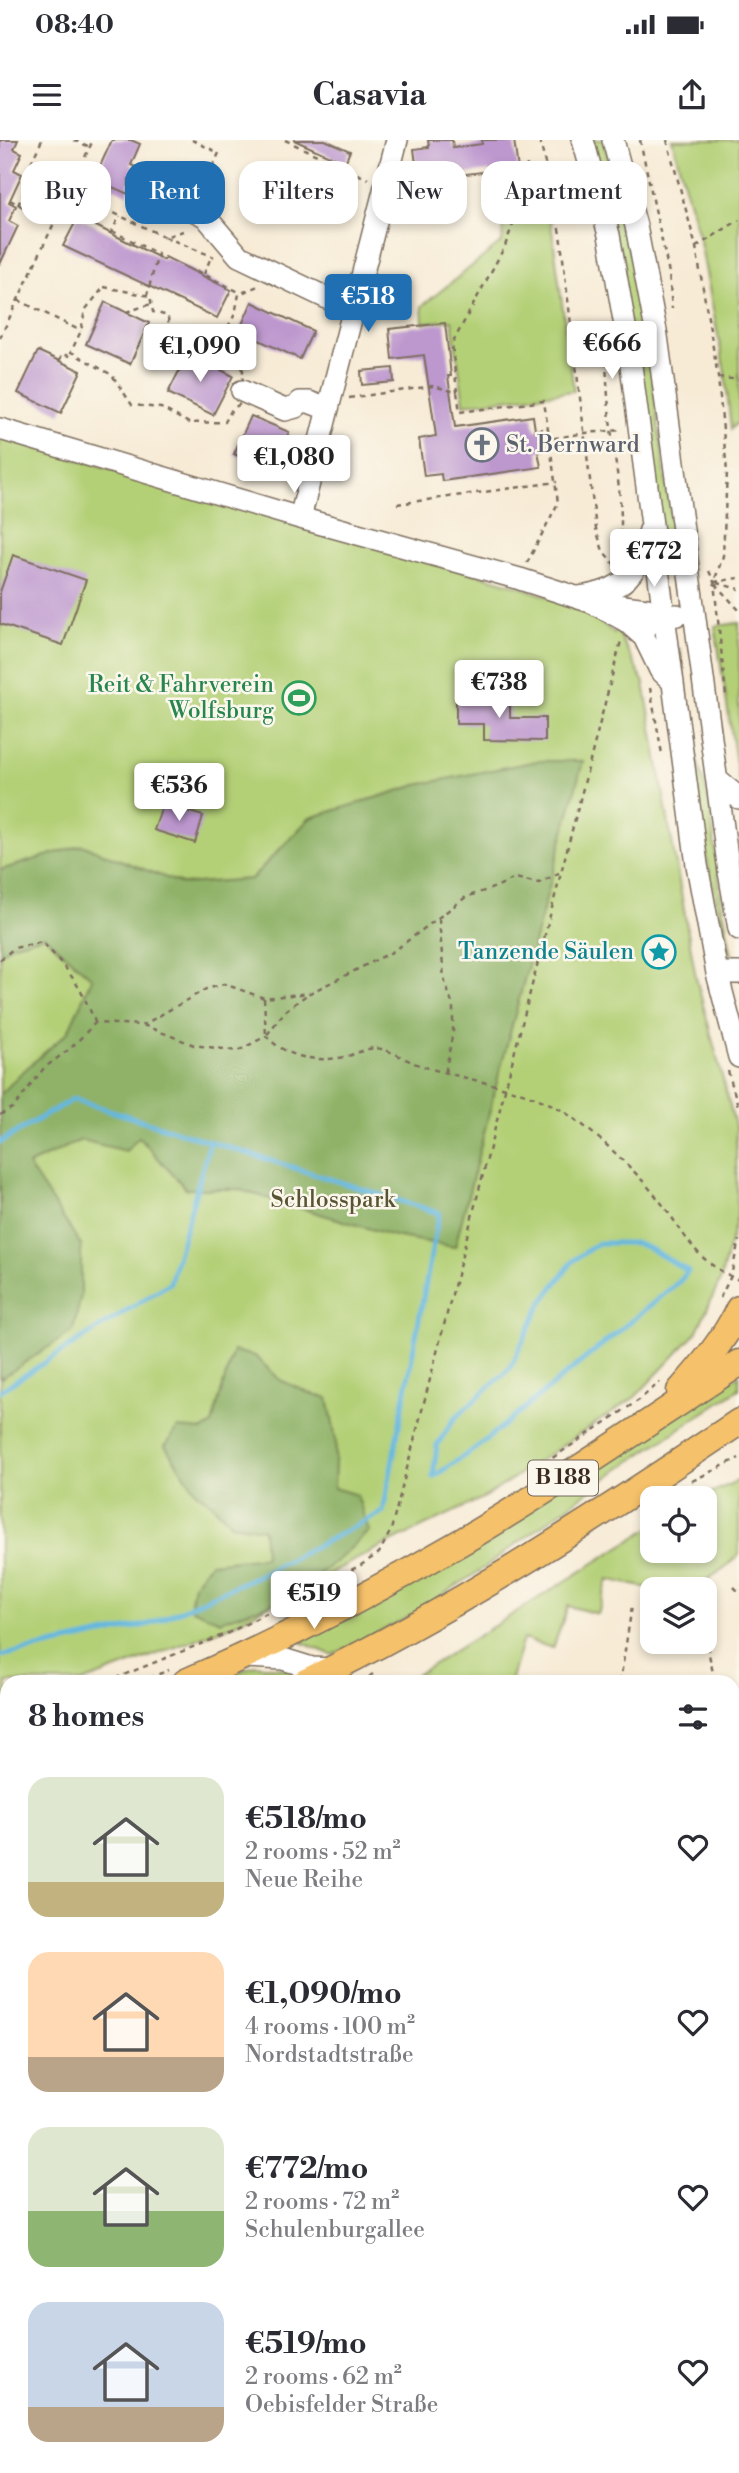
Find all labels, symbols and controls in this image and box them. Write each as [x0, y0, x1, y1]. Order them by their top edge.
text: 08:40 [35, 9, 114, 41]
text: Casavia [312, 75, 427, 115]
icon: menu [28, 76, 66, 114]
icon: share [673, 76, 711, 114]
chip: Buy [21, 161, 111, 224]
chip: Rent [125, 161, 225, 224]
chip: Filters [239, 161, 358, 224]
chip: New [372, 161, 467, 224]
chip: Apartment [481, 161, 647, 224]
pin: €518 [327, 274, 409, 334]
text: €518 [341, 283, 395, 311]
pin: €666 [571, 322, 653, 381]
pin: €1,090 [143, 324, 257, 384]
text: €666 [583, 330, 641, 358]
text: €1,090 [159, 333, 241, 361]
church icon: St. Bernward [463, 426, 501, 464]
place label: St. Bernward [506, 431, 640, 459]
pin: €1,080 [237, 436, 351, 495]
text: €1,080 [253, 444, 335, 472]
pin: €772 [613, 530, 695, 589]
text: €772 [626, 538, 682, 566]
pin: €738 [458, 660, 540, 720]
text: €738 [471, 669, 527, 697]
place label: Reit & Fahrverein Wolfsburg [88, 671, 274, 725]
sports icon: Reit & Fahrverein Wolfsburg [280, 679, 318, 717]
pin: €536 [138, 764, 220, 823]
text: €536 [150, 772, 208, 800]
place icon: Tanzende Säulen [640, 933, 678, 971]
place label: Tanzende Säulen [458, 938, 634, 966]
park label: Schlosspark [271, 1186, 396, 1214]
road number: B 188 [528, 1460, 598, 1496]
map controls [640, 1486, 717, 1654]
button: locate [640, 1486, 717, 1563]
pin: €519 [273, 1572, 355, 1631]
button: layers [640, 1577, 717, 1654]
text: €519 [287, 1580, 341, 1608]
text: 8 homes [28, 1698, 144, 1736]
icon: filters [674, 1698, 712, 1736]
text: €518/mo [245, 1800, 367, 1838]
icon: home [84, 1805, 168, 1889]
icon: heart [674, 1828, 712, 1866]
text: 2 rooms · 52 m² [245, 1838, 401, 1866]
text: Neue Reihe [245, 1866, 363, 1894]
text: €1,090/mo [245, 1975, 402, 2013]
icon: home [84, 1980, 168, 2064]
icon: heart [674, 2003, 712, 2041]
text: 4 rooms · 100 m² [245, 2013, 415, 2041]
text: Nordstadtstraße [245, 2041, 414, 2069]
text: €772/mo [245, 2150, 369, 2188]
icon: home [84, 2155, 168, 2239]
icon: heart [674, 2178, 712, 2216]
text: 2 rooms · 72 m² [245, 2188, 399, 2216]
text: Schulenburgallee [245, 2216, 425, 2244]
text: €519/mo [245, 2325, 367, 2363]
icon: home [84, 2330, 168, 2414]
icon: heart [674, 2353, 712, 2391]
text: 2 rooms · 62 m² [245, 2363, 402, 2391]
text: Oebisfelder Straße [245, 2391, 438, 2419]

